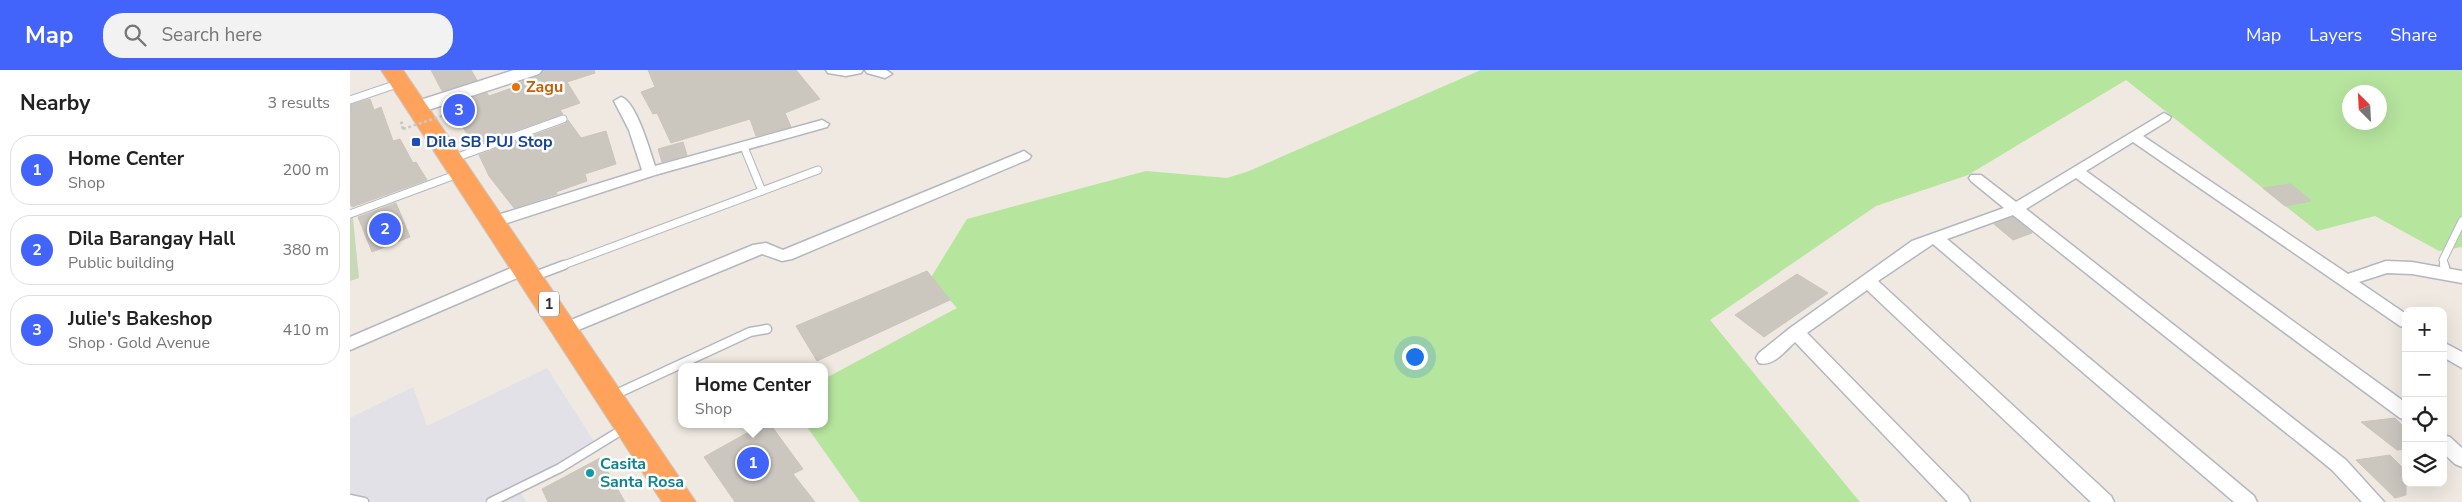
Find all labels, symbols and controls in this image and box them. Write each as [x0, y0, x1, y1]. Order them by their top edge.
search box [103, 13, 453, 58]
text: Map [25, 19, 73, 51]
icon: search [121, 21, 149, 49]
text: Search here [161, 22, 262, 48]
text: Map [2246, 23, 2281, 47]
text: Layers [2309, 23, 2362, 47]
text: Share [2390, 23, 2437, 47]
place label: Zagu [526, 76, 563, 98]
marker: Zagu [510, 81, 522, 93]
north arrow [2342, 85, 2387, 130]
text: Nearby [20, 89, 90, 117]
pin: 3 [443, 91, 475, 129]
text: 3 results [268, 92, 330, 114]
place label: Dila SB PUJ Stop [426, 131, 553, 153]
marker: Dila SB PUJ Stop [410, 136, 422, 148]
text: Home Center [68, 146, 184, 172]
text: 1 [32, 159, 42, 181]
text: 200 m [282, 159, 329, 181]
text: Shop [68, 172, 105, 194]
pin: 2 [369, 210, 401, 248]
text: Dila Barangay Hall [68, 226, 235, 252]
text: 2 [32, 239, 42, 261]
text: 380 m [282, 239, 329, 261]
text: Public building [68, 252, 174, 274]
road number: 1 [539, 292, 559, 316]
text: Julie's Bakeshop [68, 306, 212, 332]
map controls [2402, 307, 2447, 487]
button: + [2402, 307, 2447, 352]
text: 3 [32, 319, 42, 341]
text: 410 m [282, 319, 329, 341]
text: Shop · Gold Avenue [68, 332, 210, 354]
your location [1402, 344, 1428, 370]
button: − [2402, 352, 2447, 397]
popup [678, 363, 828, 428]
text: Home Center [695, 372, 811, 398]
button: locate [2402, 397, 2447, 442]
text: Shop [695, 398, 732, 420]
button: layers [2402, 442, 2447, 487]
pin: 1 [737, 444, 769, 482]
place label: Casita Santa Rosa [600, 453, 684, 493]
marker: Casita Santa Rosa [584, 467, 596, 479]

